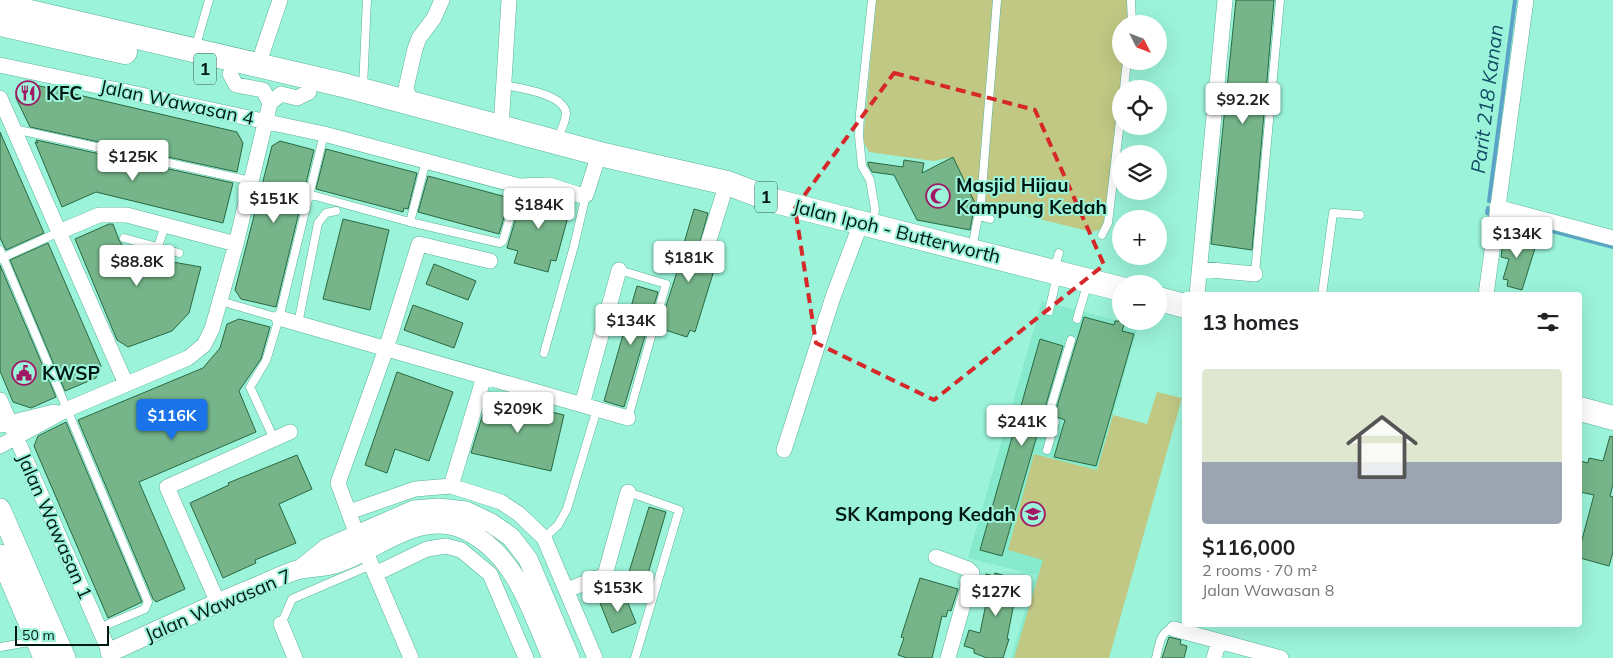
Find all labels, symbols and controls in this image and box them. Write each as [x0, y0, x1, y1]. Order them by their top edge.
north arrow [1112, 15, 1168, 70]
map controls [1112, 15, 1167, 330]
water label: Parit 218 Kanan [1465, 23, 1508, 175]
road number: 1 [194, 54, 216, 85]
street label: Jalan Wawasan 4 [98, 74, 256, 130]
restaurant icon: KFC [15, 80, 41, 106]
button: locate [1112, 80, 1167, 135]
place label: KFC [46, 81, 82, 105]
pin: $92.2K [1202, 82, 1284, 125]
text: $92.2K [1216, 89, 1270, 109]
pin: $125K [98, 140, 168, 182]
button: layers [1112, 145, 1167, 200]
text: $125K [108, 146, 158, 166]
place label: Masjid Hijau Kampung Kedah [956, 173, 1107, 219]
pin: $151K [239, 182, 309, 224]
road number: 1 [755, 182, 777, 212]
mosque icon: Masjid Hijau Kampung Kedah [925, 183, 951, 209]
text: $151K [249, 188, 299, 208]
pin: $184K [504, 188, 574, 230]
text: $184K [514, 194, 564, 214]
street label: Jalan Ipoh - Butterworth [791, 194, 1003, 268]
button: + [1112, 210, 1167, 265]
pin: $134K [1482, 216, 1552, 259]
text: $134K [1492, 223, 1542, 243]
pin: $181K [654, 240, 724, 283]
pin: $88.8K [96, 244, 178, 287]
text: $181K [664, 247, 714, 267]
text: $88.8K [110, 251, 164, 271]
button: − [1112, 275, 1167, 330]
pin: $134K [596, 304, 666, 346]
icon: filters [1534, 308, 1562, 336]
text: 13 homes [1202, 309, 1299, 335]
text: $134K [606, 310, 656, 330]
public building icon: KWSP [11, 360, 37, 386]
place label: KWSP [42, 361, 100, 385]
pin: $209K [483, 392, 553, 434]
pin: $116K [137, 398, 207, 441]
text: $209K [493, 398, 543, 418]
icon: home [1337, 402, 1427, 492]
pin: $241K [987, 404, 1057, 447]
text: $116K [147, 405, 197, 425]
text: $241K [997, 411, 1047, 431]
street label: Jalan Wawasan 1 [12, 449, 98, 603]
school or university icon: SK Kampong Kedah [1020, 501, 1046, 527]
place label: SK Kampong Kedah [835, 502, 1016, 526]
text: $116,000 [1202, 534, 1295, 560]
text: 2 rooms · 70 m² [1202, 560, 1317, 580]
street label: Jalan Wawasan 7 [141, 563, 295, 647]
pin: $153K [583, 570, 653, 613]
pin: $127K [961, 574, 1031, 617]
text: $153K [593, 577, 643, 597]
text: Jalan Wawasan 8 [1202, 580, 1334, 600]
text: $127K [971, 581, 1021, 601]
scale bar [15, 623, 109, 646]
text: 50 m [22, 626, 55, 644]

